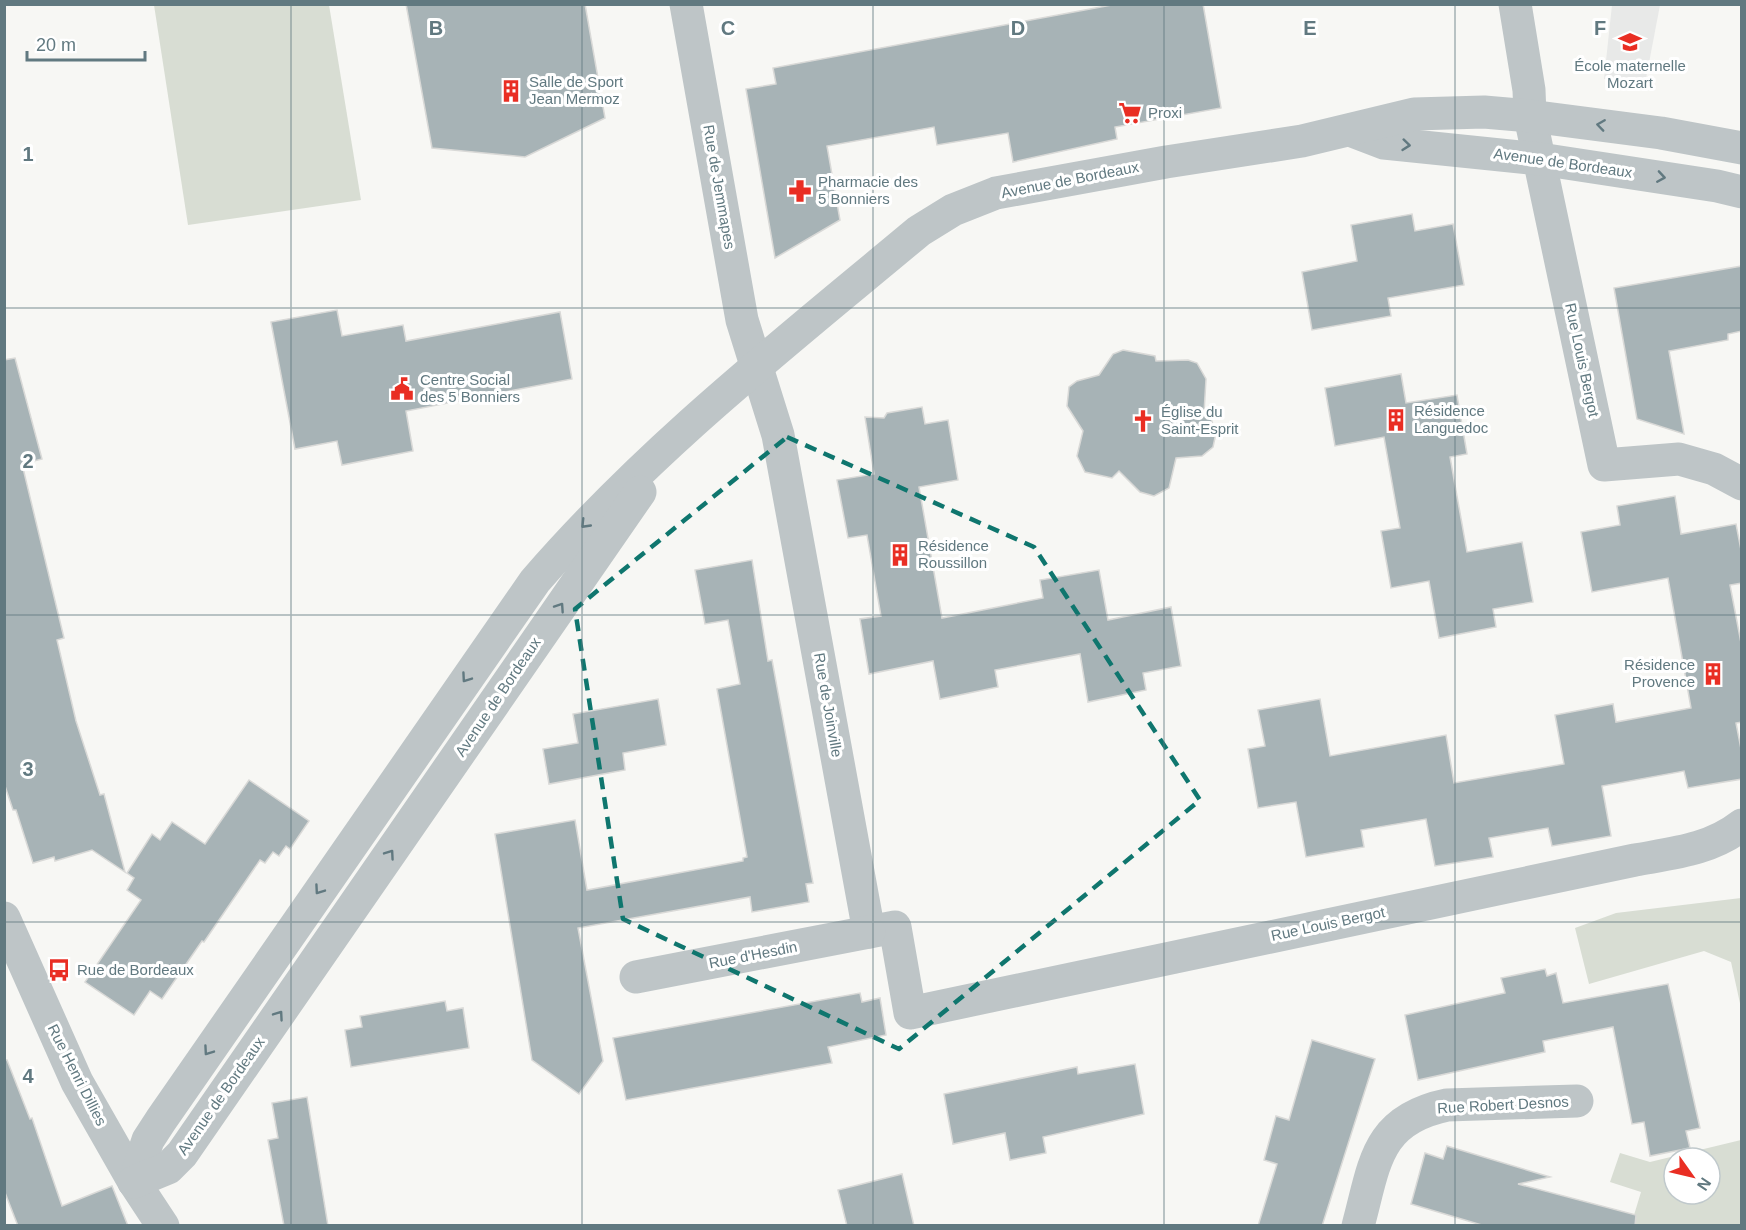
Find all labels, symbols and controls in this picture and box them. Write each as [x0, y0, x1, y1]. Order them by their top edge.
text: B [429, 17, 443, 39]
text: C [721, 17, 735, 39]
text: D [1011, 17, 1025, 39]
text: E [1303, 17, 1317, 39]
text: F [1594, 17, 1606, 39]
scale bar [27, 24, 146, 62]
school or university icon: École maternelle Mozart [1617, 29, 1643, 55]
text: 20 m [36, 35, 76, 55]
place label: École maternelle Mozart [1574, 57, 1686, 91]
place label: Salle de Sport Jean Mermoz [529, 73, 624, 107]
building icon: Salle de Sport Jean Mermoz [498, 78, 524, 104]
supermarket icon: Proxi [1117, 100, 1143, 126]
place label: Proxi [1148, 104, 1182, 121]
one-way arrow [1596, 120, 1605, 132]
street label: Rue de Jemmapes [700, 123, 739, 250]
one-way arrow [1401, 138, 1410, 151]
text: 1 [22, 143, 34, 165]
street label: Avenue de Bordeaux [1493, 144, 1634, 181]
street label: Avenue de Bordeaux [1000, 158, 1141, 201]
one-way arrow [1657, 171, 1666, 183]
place label: Pharmacie des 5 Bonniers [818, 173, 918, 207]
pharmacy icon: Pharmacie des 5 Bonniers [787, 178, 813, 204]
street label: Rue Louis Bergot [1562, 301, 1603, 419]
place label: Centre Social des 5 Bonniers [420, 371, 520, 405]
public building icon: Centre Social des 5 Bonniers [389, 376, 415, 402]
place label: Résidence Languedoc [1414, 402, 1489, 436]
place label: Église du Saint-Esprit [1161, 403, 1239, 437]
building icon: Résidence Languedoc [1383, 407, 1409, 433]
church icon: Église du Saint-Esprit [1130, 408, 1156, 434]
text: 2 [22, 450, 34, 472]
one-way arrow [581, 518, 592, 528]
place label: Résidence Roussillon [918, 537, 989, 571]
building icon: Résidence Roussillon [887, 542, 913, 568]
one-way arrow [553, 603, 564, 614]
street label: Avenue de Bordeaux [451, 634, 544, 759]
street label: Rue de Joinville [811, 651, 846, 759]
place label: Résidence Provence [1624, 656, 1695, 690]
building icon: Résidence Provence [1700, 661, 1726, 687]
one-way arrow [462, 672, 473, 683]
text: 3 [22, 758, 34, 780]
one-way arrow [382, 850, 393, 861]
one-way arrow [315, 884, 326, 895]
street label: Rue Louis Bergot [1269, 903, 1387, 944]
street label: Rue d'Hesdin [707, 938, 799, 971]
bus stop icon: Rue de Bordeaux [46, 957, 72, 983]
place label: Rue de Bordeaux [77, 961, 194, 978]
one-way arrow [272, 1011, 283, 1022]
street label: Rue Henri Dillies [45, 1021, 110, 1128]
street label: Avenue de Bordeaux [174, 1033, 268, 1158]
one-way arrow [204, 1044, 215, 1055]
text: 4 [22, 1065, 34, 1087]
street label: Rue Robert Desnos [1437, 1093, 1569, 1116]
north arrow [1662, 1146, 1722, 1206]
text: N [1694, 1175, 1714, 1194]

